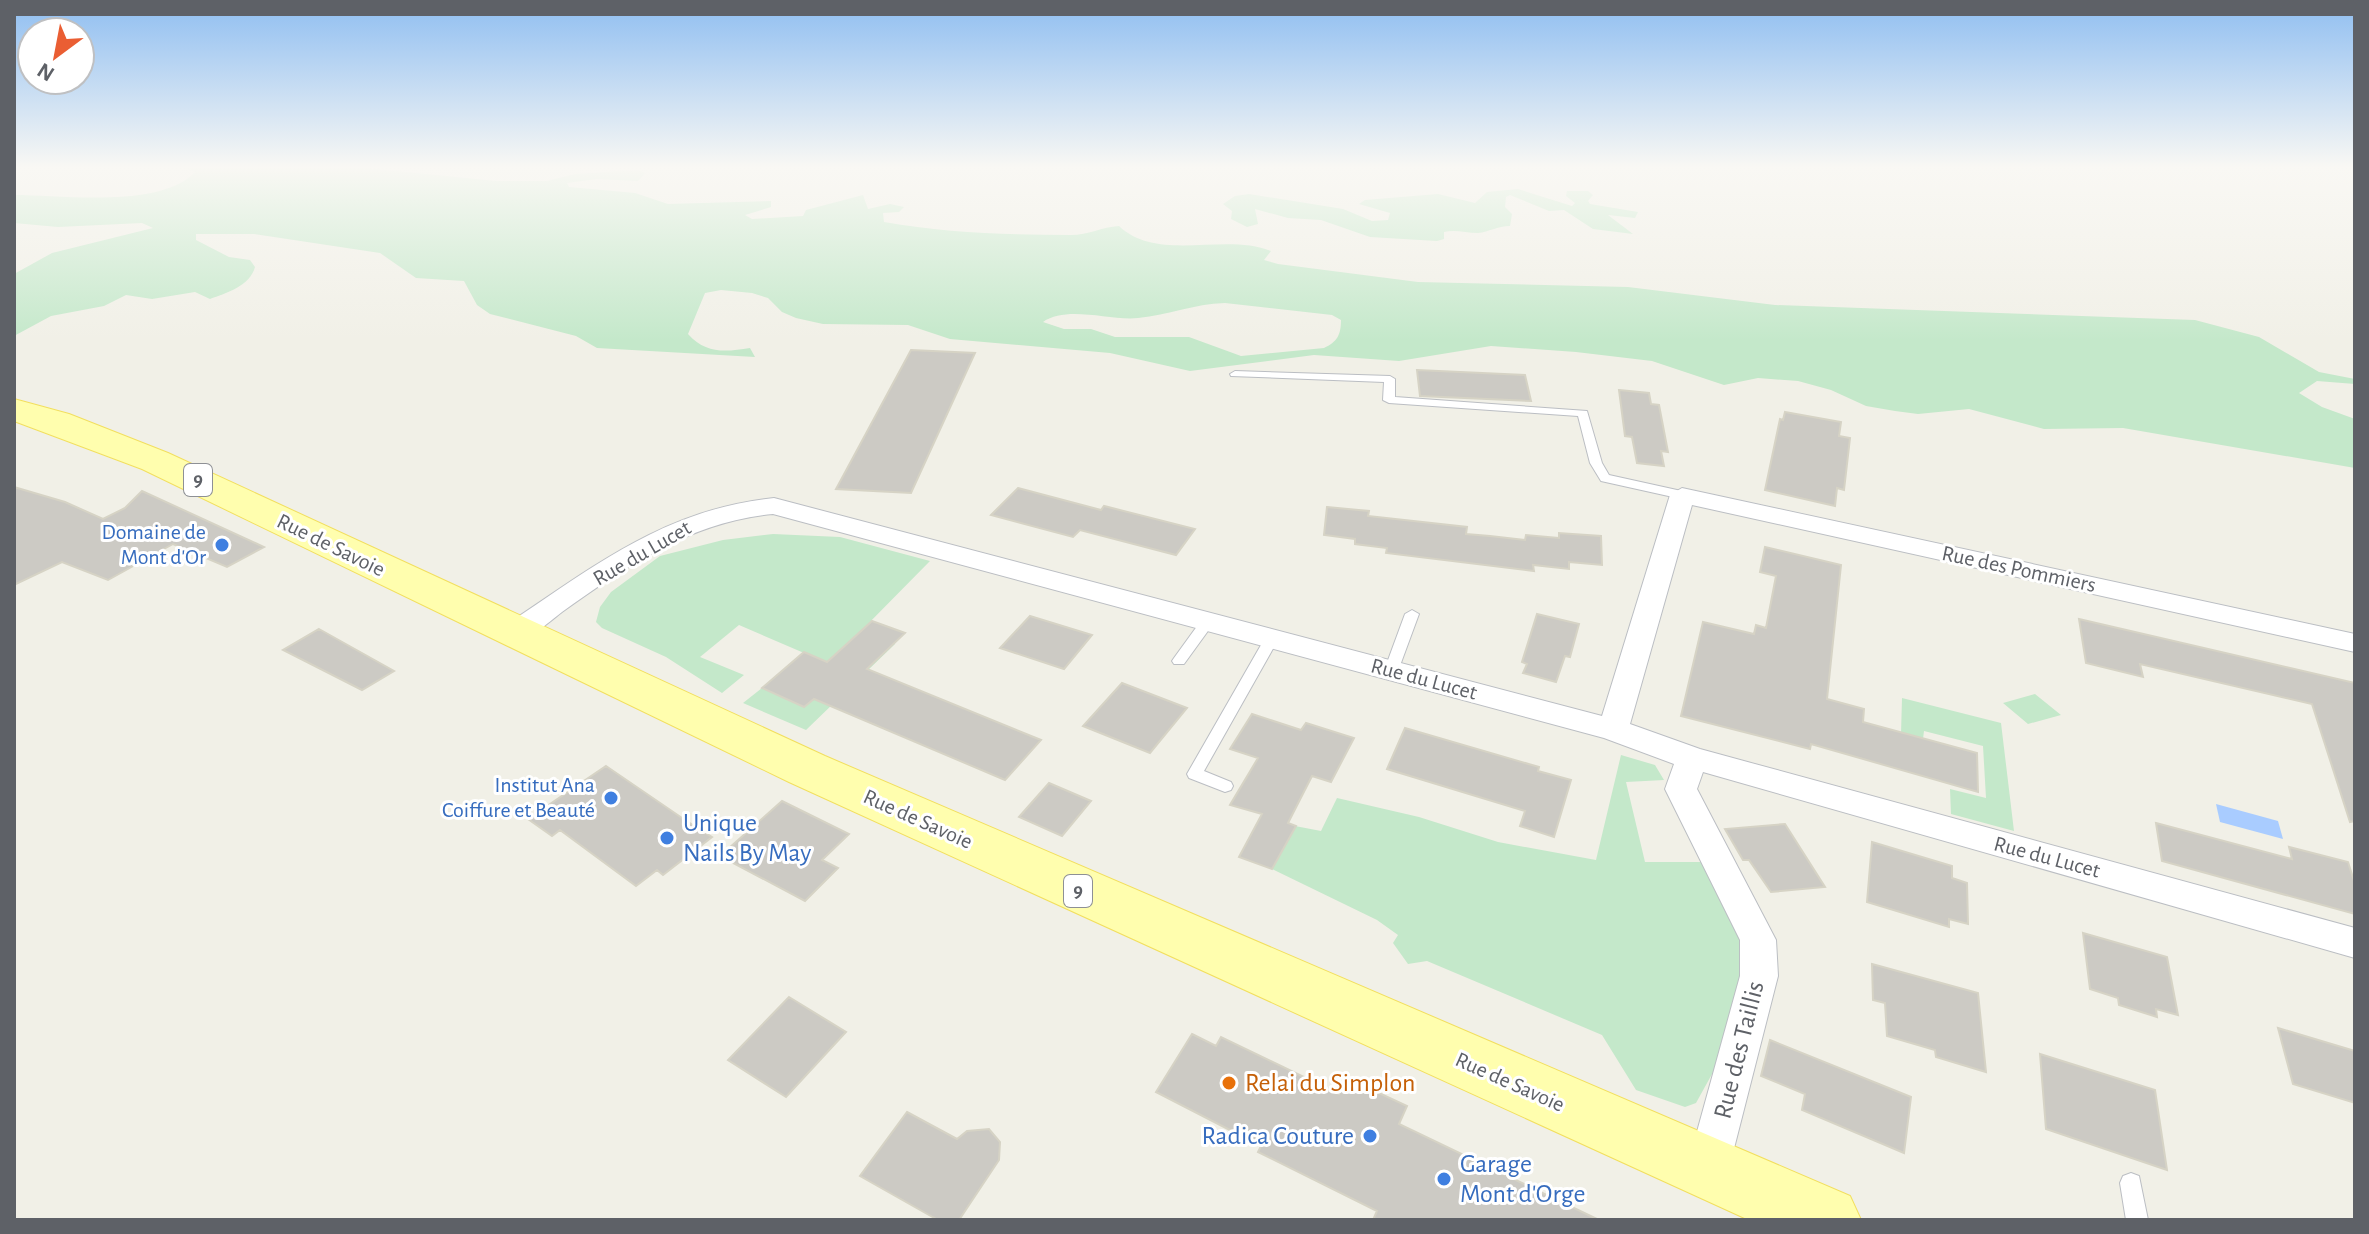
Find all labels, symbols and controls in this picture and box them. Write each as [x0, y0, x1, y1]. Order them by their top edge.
north arrow [16, 16, 96, 96]
text: N [34, 59, 58, 85]
road number: 9 [184, 464, 212, 496]
street label: Rue de Savoie [274, 509, 388, 581]
street label: Rue du Lucet [589, 516, 695, 590]
place label: Domaine de Mont d'Or [101, 521, 206, 568]
marker: Domaine de Mont d'Or [213, 536, 231, 554]
street label: Rue des Pommiers [1940, 542, 2098, 596]
street label: Rue du Lucet [1369, 654, 1479, 704]
place label: Institut Ana Coiffure et Beauté [442, 774, 595, 821]
street label: Rue de Savoie [860, 785, 976, 853]
marker: Institut Ana Coiffure et Beauté [602, 789, 620, 807]
place label: Unique Nails By May [683, 810, 811, 866]
marker: Unique Nails By May [658, 829, 676, 847]
street label: Rue du Lucet [1992, 832, 2102, 882]
road number: 9 [1064, 875, 1092, 907]
street label: Rue des Taillis [1709, 979, 1769, 1121]
street label: Rue de Savoie [1452, 1048, 1568, 1116]
place label: Relai du Simplon [1245, 1070, 1415, 1096]
marker: Relai du Simplon [1220, 1074, 1238, 1092]
place label: Radica Couture [1202, 1123, 1354, 1149]
marker: Radica Couture [1361, 1127, 1379, 1145]
place label: Garage Mont d'Orge [1460, 1151, 1585, 1207]
marker: Garage Mont d'Orge [1435, 1170, 1453, 1188]

